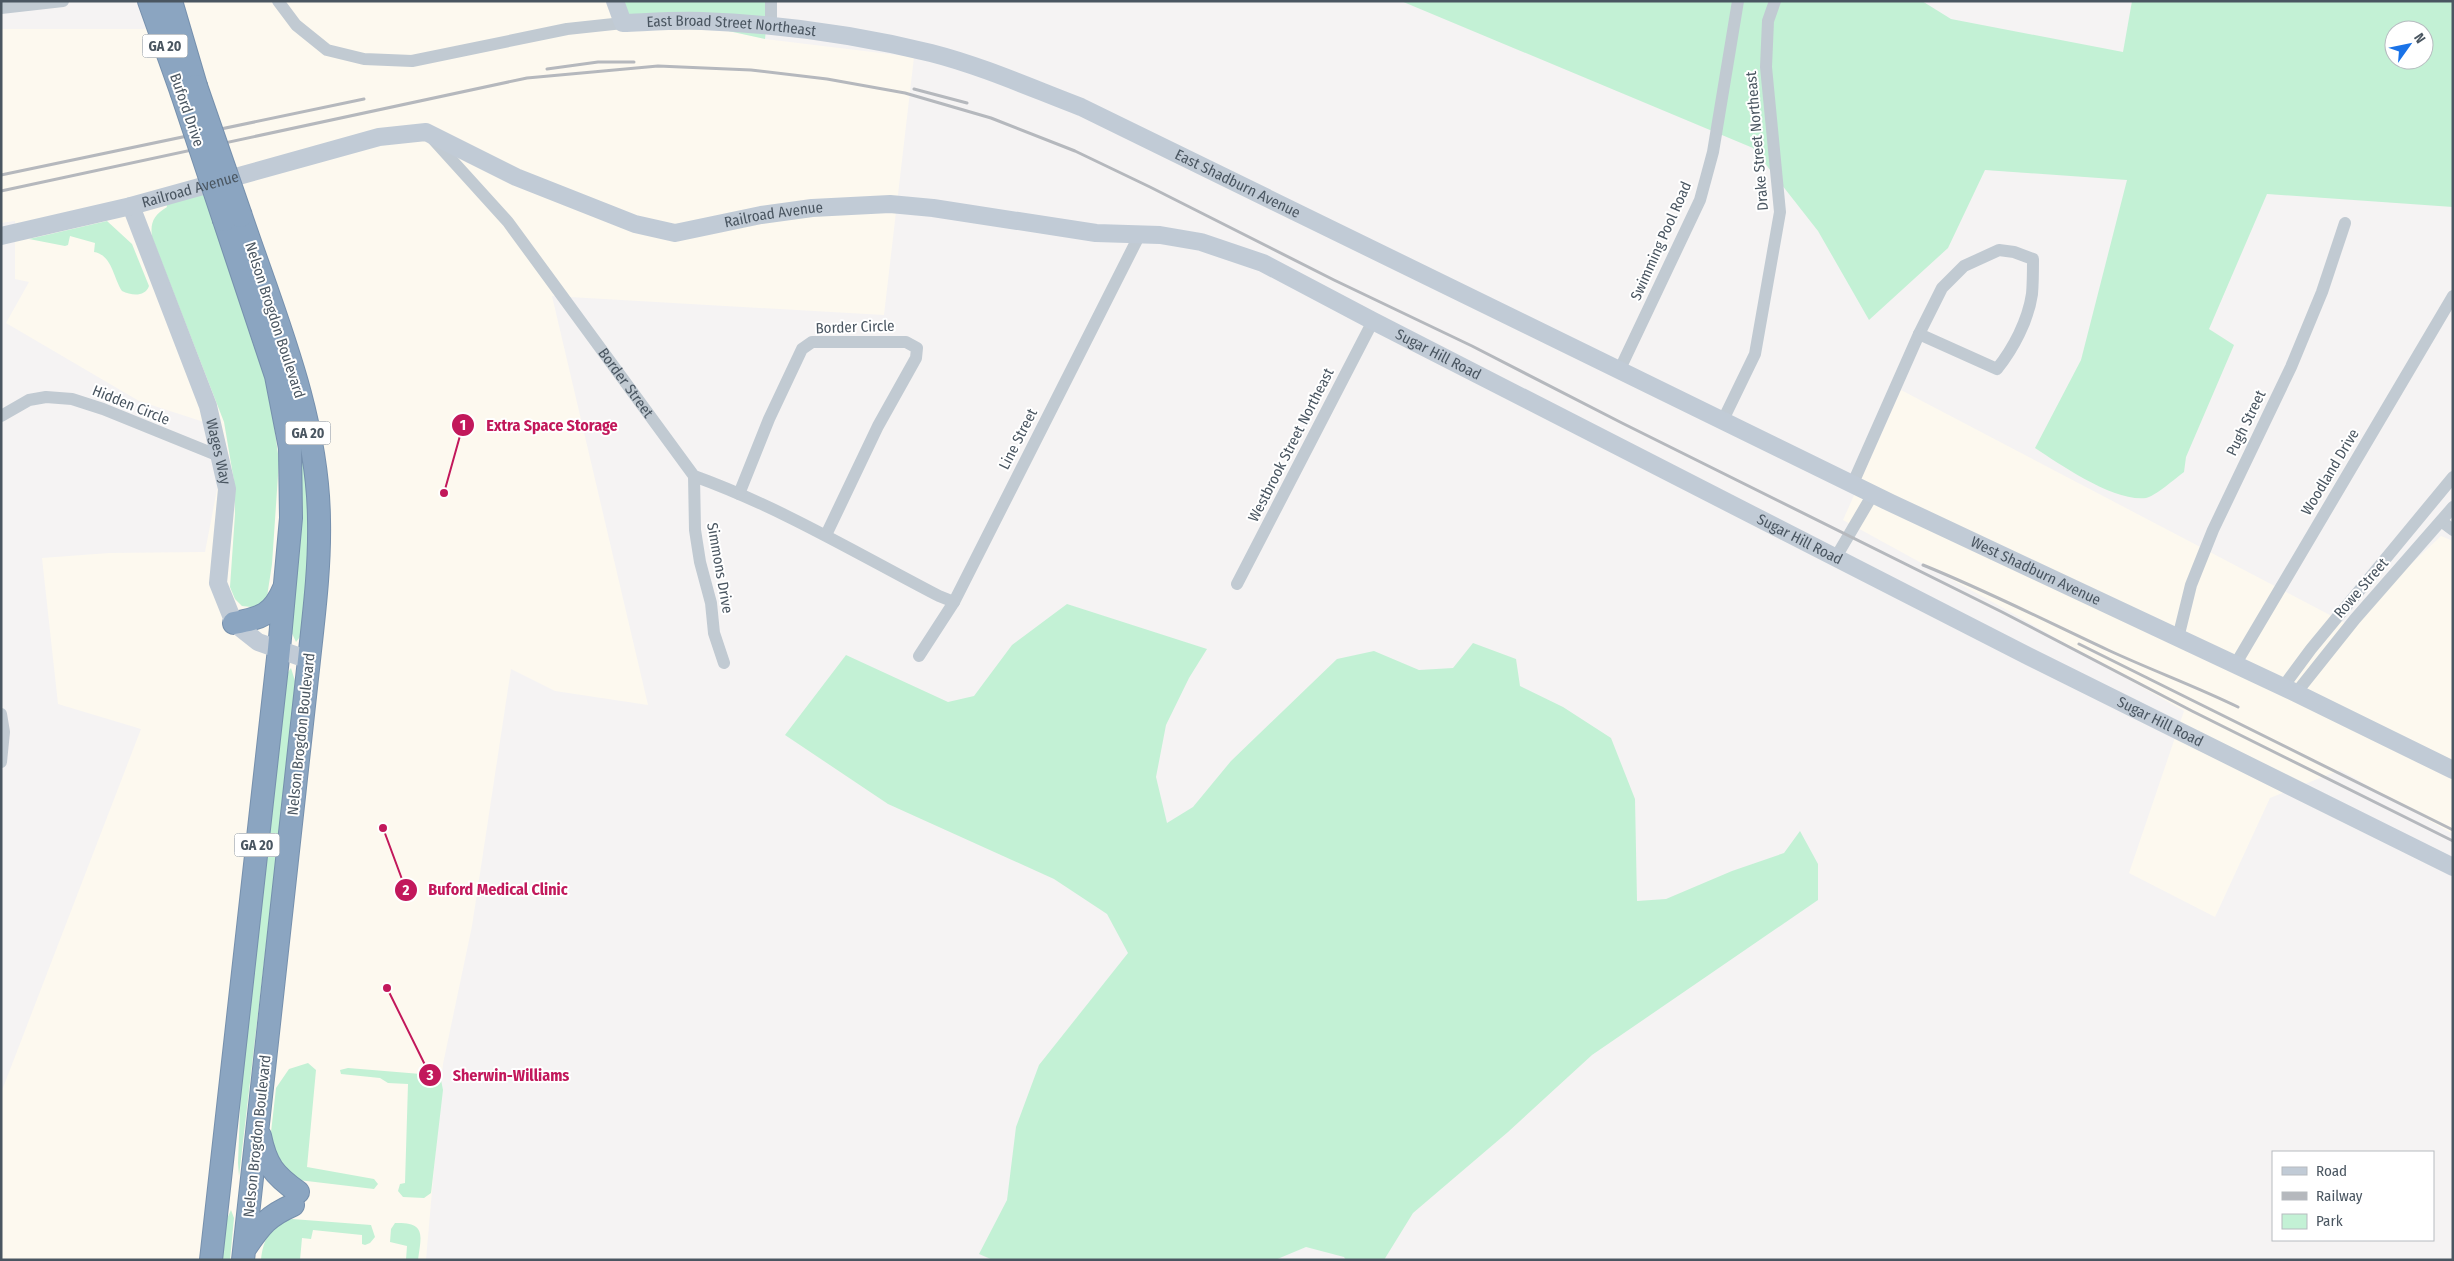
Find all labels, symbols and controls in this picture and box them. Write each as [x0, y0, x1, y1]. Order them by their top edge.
street label: East Broad Street Northeast [646, 12, 817, 40]
north arrow [2384, 20, 2434, 70]
text: N [2410, 30, 2429, 46]
road number: GA 20 [142, 34, 188, 58]
street label: Drake Street Northeast [1742, 70, 1772, 211]
street label: Buford Drive [166, 71, 208, 149]
street label: East Shadburn Avenue [1172, 145, 1303, 222]
street label: Railroad Avenue [140, 167, 241, 212]
street label: Swimming Pool Road [1627, 179, 1695, 303]
street label: Railroad Avenue [723, 198, 823, 231]
street label: Nelson Brogdon Boulevard [241, 240, 309, 400]
street label: Border Circle [815, 317, 895, 337]
street label: Sugar Hill Road [1393, 325, 1484, 384]
street label: Border Street [594, 344, 657, 421]
street label: Westbrook Street Northeast [1244, 365, 1338, 525]
street label: Hidden Circle [90, 381, 172, 429]
street label: Pugh Street [2222, 387, 2270, 459]
street label: Line Street [995, 405, 1041, 473]
callout: Extra Space Storage [451, 410, 627, 441]
text: 1 [460, 416, 466, 434]
text: Extra Space Storage [486, 416, 618, 435]
street label: Wages Way [202, 417, 235, 486]
road number: GA 20 [286, 422, 330, 444]
street label: Woodland Drive [2297, 426, 2363, 518]
street label: Sugar Hill Road [1754, 510, 1846, 569]
street label: Simmons Drive [703, 521, 737, 615]
street label: West Shadburn Avenue [1968, 533, 2104, 609]
street label: Rowe Street [2330, 554, 2392, 622]
street label: Nelson Brogdon Boulevard [284, 652, 318, 816]
street label: Sugar Hill Road [2114, 693, 2206, 751]
road number: GA 20 [234, 834, 280, 856]
callout: Buford Medical Clinic [393, 874, 578, 905]
text: Buford Medical Clinic [428, 880, 568, 899]
text: 2 [402, 881, 410, 899]
street label: Nelson Brogdon Boulevard [240, 1054, 274, 1218]
callout: Sherwin-Williams [417, 1060, 579, 1091]
text: 3 [425, 1066, 434, 1084]
text: Sherwin-Williams [453, 1066, 569, 1085]
legend [2272, 1151, 2434, 1241]
text: Road [2316, 1162, 2347, 1180]
text: Railway [2316, 1187, 2363, 1205]
text: Park [2316, 1212, 2343, 1230]

